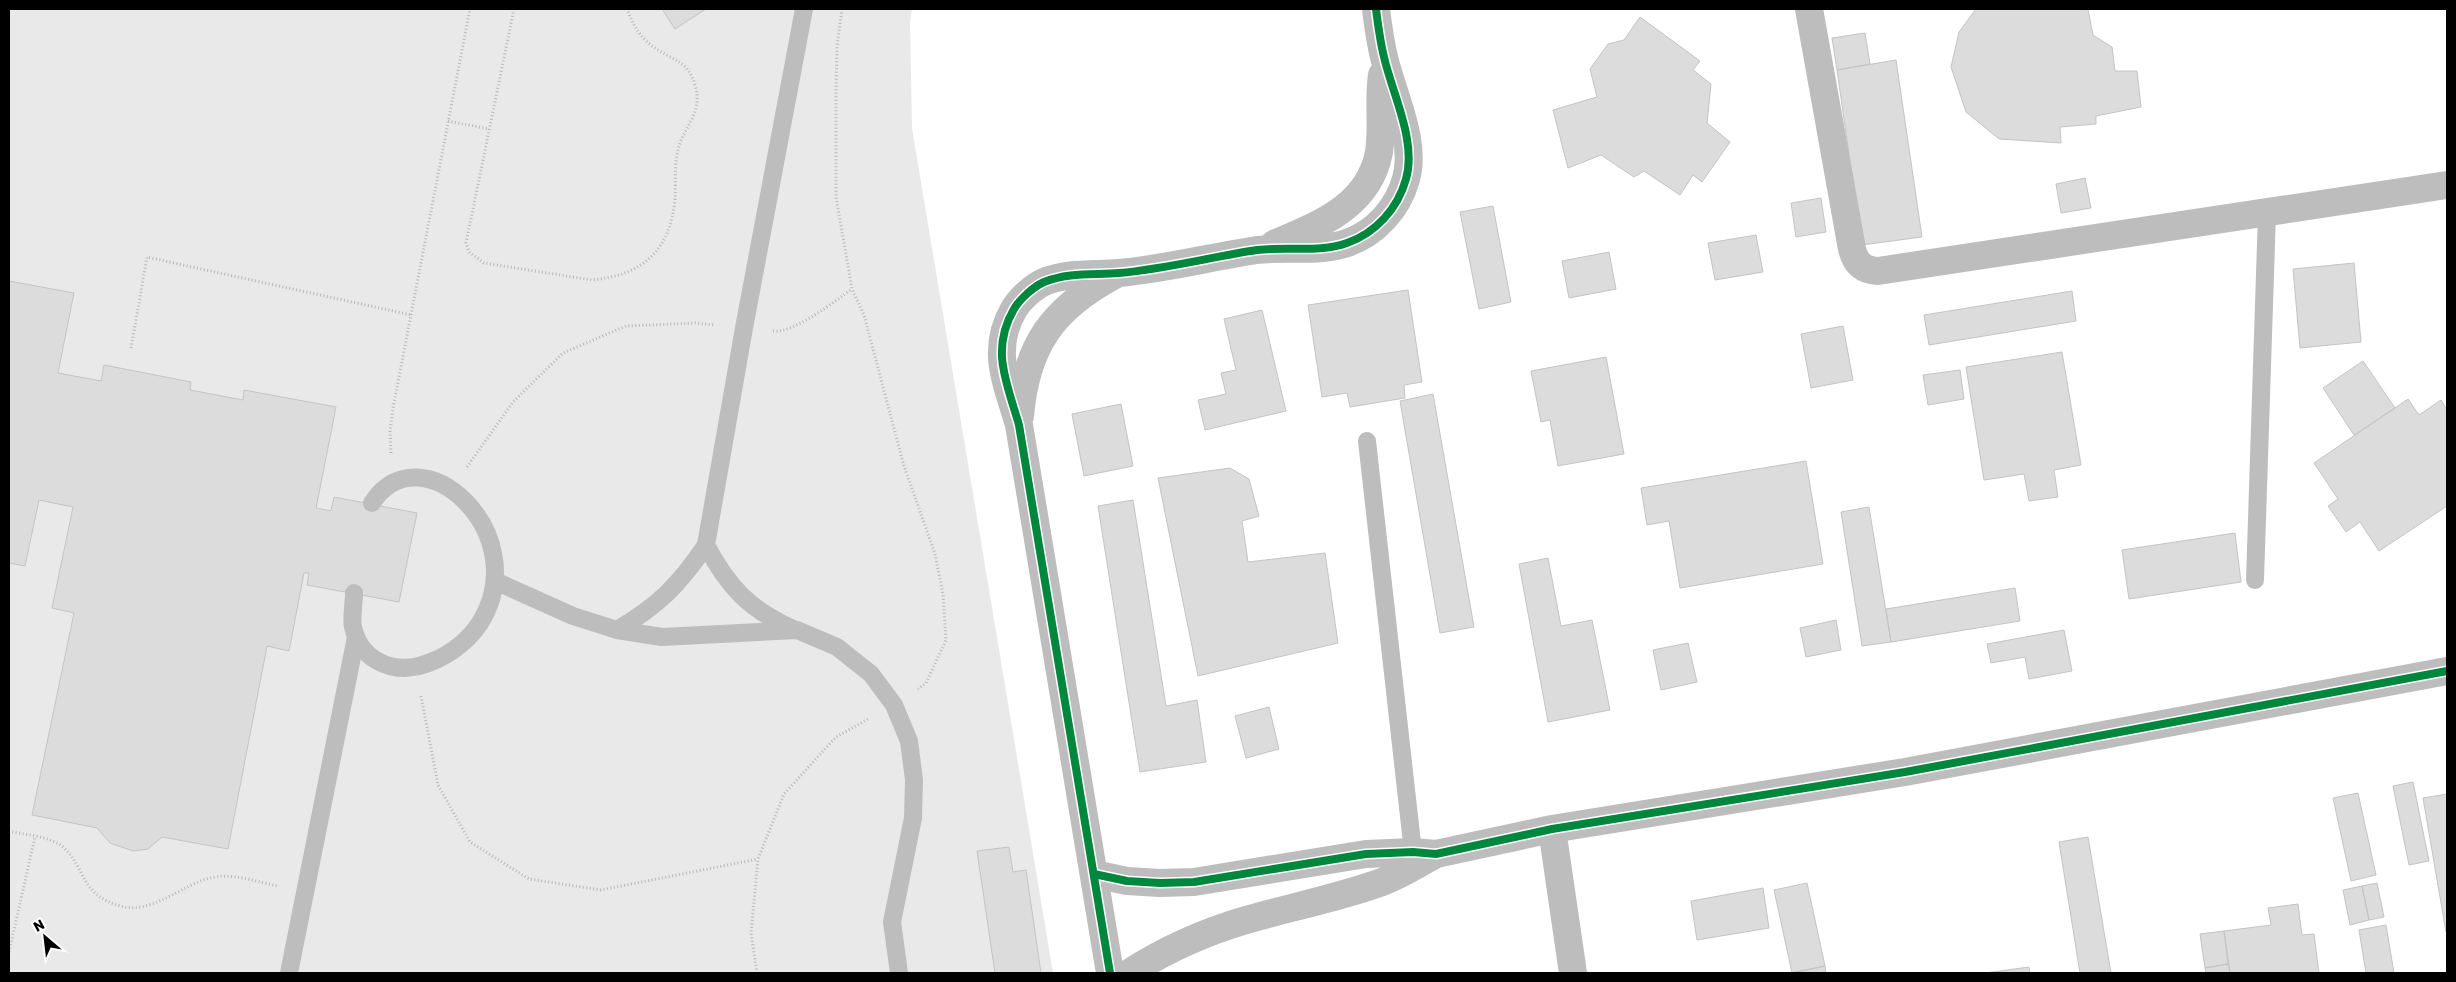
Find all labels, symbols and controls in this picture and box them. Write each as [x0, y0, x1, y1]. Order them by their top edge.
north arrow [20, 912, 70, 962]
text: N [31, 916, 48, 936]

